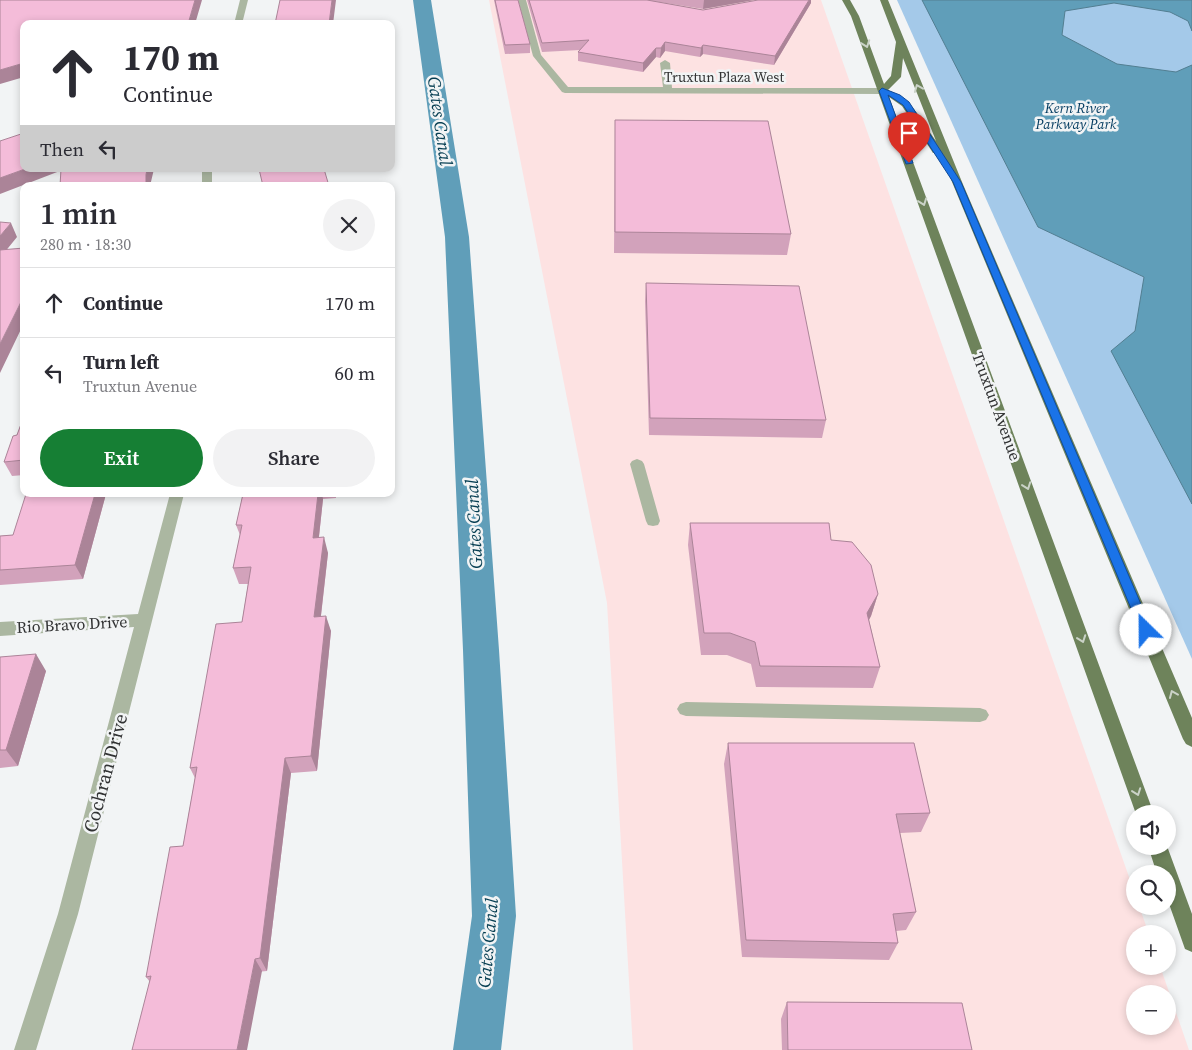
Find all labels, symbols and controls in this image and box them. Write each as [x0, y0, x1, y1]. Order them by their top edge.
text: 170 m [123, 34, 219, 82]
one-way arrow [860, 39, 870, 48]
icon: ahead [40, 40, 105, 105]
street label: Truxtun Plaza West [664, 67, 784, 87]
water label: Gates Canal [422, 75, 459, 167]
text: Continue [123, 79, 213, 109]
one-way arrow [914, 84, 924, 93]
park label: Kern River Parkway Park [1035, 98, 1117, 134]
pin [888, 112, 930, 163]
icon: arrive [895, 119, 923, 147]
icon: left [94, 135, 122, 163]
text: Then [40, 136, 84, 162]
text: 1 min [40, 193, 117, 234]
one-way arrow [917, 197, 927, 206]
button: close [323, 199, 375, 251]
text: 280 m · 18:30 [40, 233, 131, 255]
icon: ahead [40, 289, 68, 317]
text: Continue [83, 290, 163, 316]
text: 170 m [325, 290, 375, 316]
text: Turn left [83, 349, 159, 375]
street label: Truxtun Avenue [967, 349, 1027, 463]
icon: left [40, 359, 68, 387]
text: 60 m [334, 360, 375, 386]
text: Truxtun Avenue [83, 375, 197, 397]
button: Exit [40, 429, 203, 487]
button: Share [213, 429, 375, 487]
water label: Gates Canal [459, 479, 488, 569]
one-way arrow [1021, 482, 1031, 490]
position arrow [1119, 603, 1171, 655]
street label: Rio Bravo Drive [16, 610, 128, 638]
one-way arrow [1076, 634, 1086, 643]
one-way arrow [1169, 690, 1179, 699]
street label: Cochran Drive [77, 711, 133, 835]
one-way arrow [1131, 787, 1141, 796]
map controls [1126, 805, 1176, 1035]
button: sound [1126, 805, 1176, 855]
button: search [1126, 865, 1176, 915]
water label: Gates Canal [471, 897, 504, 989]
button: + [1126, 925, 1176, 975]
button: − [1126, 985, 1176, 1035]

